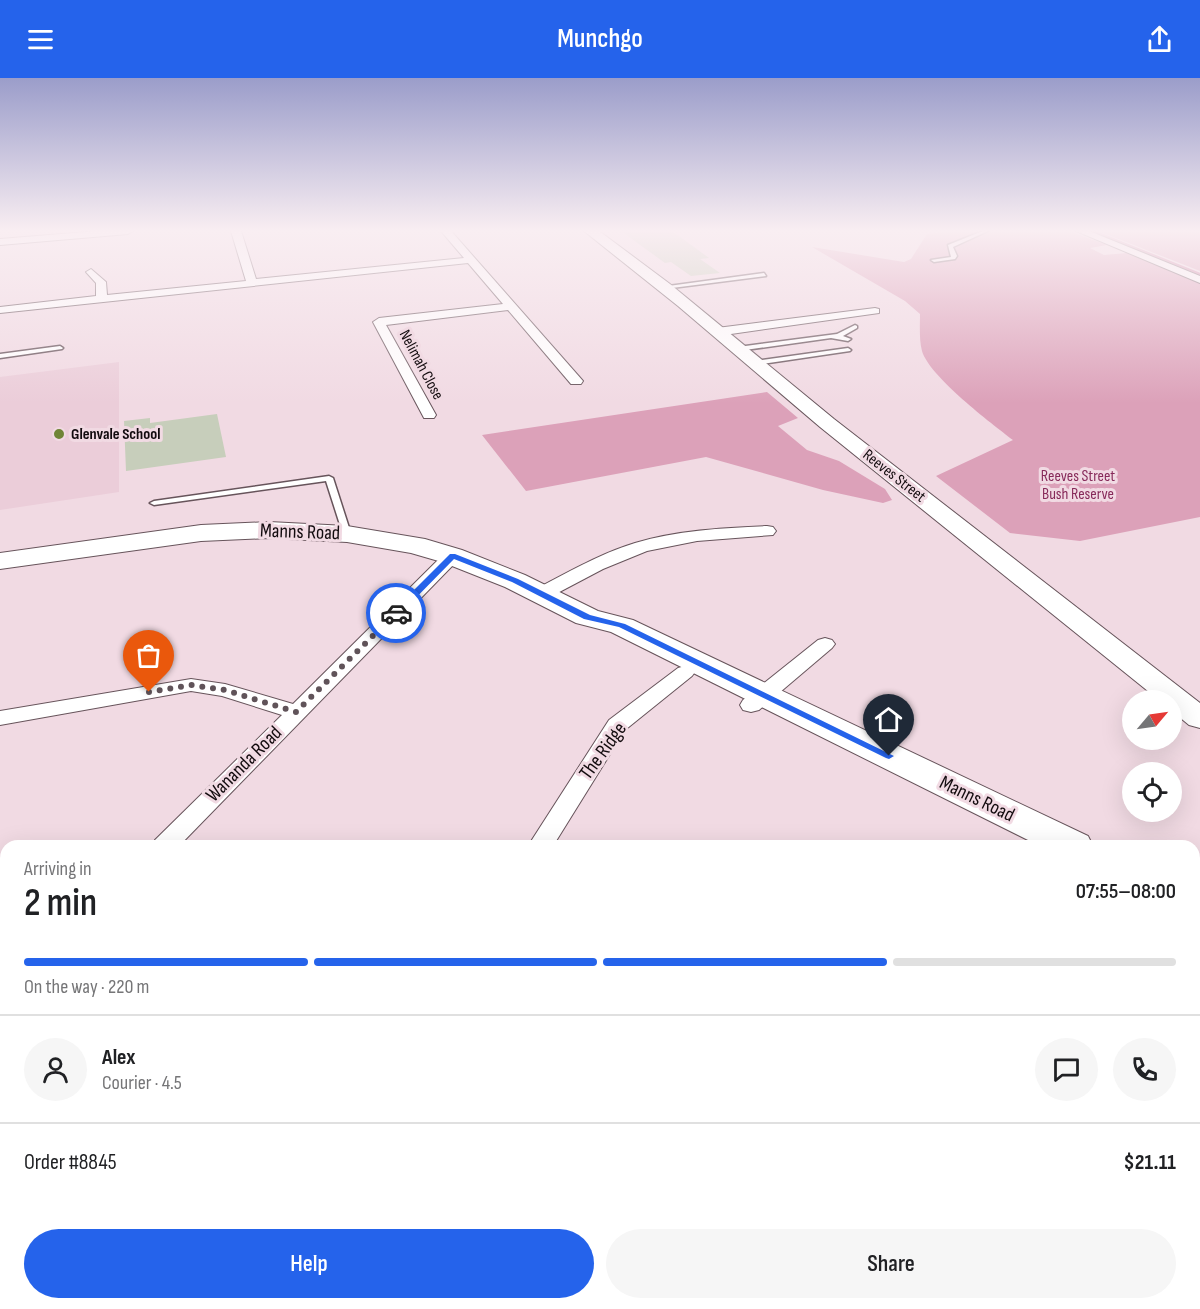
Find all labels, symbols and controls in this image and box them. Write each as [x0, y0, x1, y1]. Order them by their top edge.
icon: menu [24, 23, 57, 56]
text: Munchgo [557, 23, 643, 55]
icon: share [1143, 23, 1176, 56]
street label: Nelimah Close [395, 327, 447, 403]
place label: Glenvale School [71, 425, 160, 444]
marker: Glenvale School [52, 427, 66, 441]
street label: Reeves Street [859, 446, 929, 506]
park label: Reeves Street Bush Reserve [1041, 467, 1115, 504]
street label: Manns Road [259, 519, 341, 545]
courier [366, 583, 426, 643]
icon: car [380, 597, 413, 630]
pin [123, 630, 174, 692]
icon: bag [132, 639, 165, 672]
north arrow [1122, 690, 1182, 750]
map controls [1122, 690, 1182, 822]
pin [863, 694, 914, 756]
icon: home [872, 703, 905, 736]
street label: The Ridge [574, 718, 632, 784]
street label: Wananda Road [201, 721, 287, 807]
button: locate [1122, 762, 1182, 822]
street label: Manns Road [936, 771, 1018, 827]
text: Arriving in [24, 857, 92, 881]
text: 07:55–08:00 [1076, 878, 1176, 905]
text: 2 min [24, 880, 97, 927]
text: On the way · 220 m [24, 975, 149, 999]
button: person [24, 1038, 87, 1101]
button: chat [1035, 1038, 1098, 1101]
button: phone [1113, 1038, 1176, 1101]
text: Alex [102, 1044, 135, 1071]
text: Courier · 4.5 [102, 1071, 182, 1095]
text: Order #8845 [24, 1149, 116, 1176]
text: $21.11 [1124, 1149, 1176, 1176]
button: Help [24, 1229, 594, 1298]
button: Share [606, 1229, 1176, 1298]

